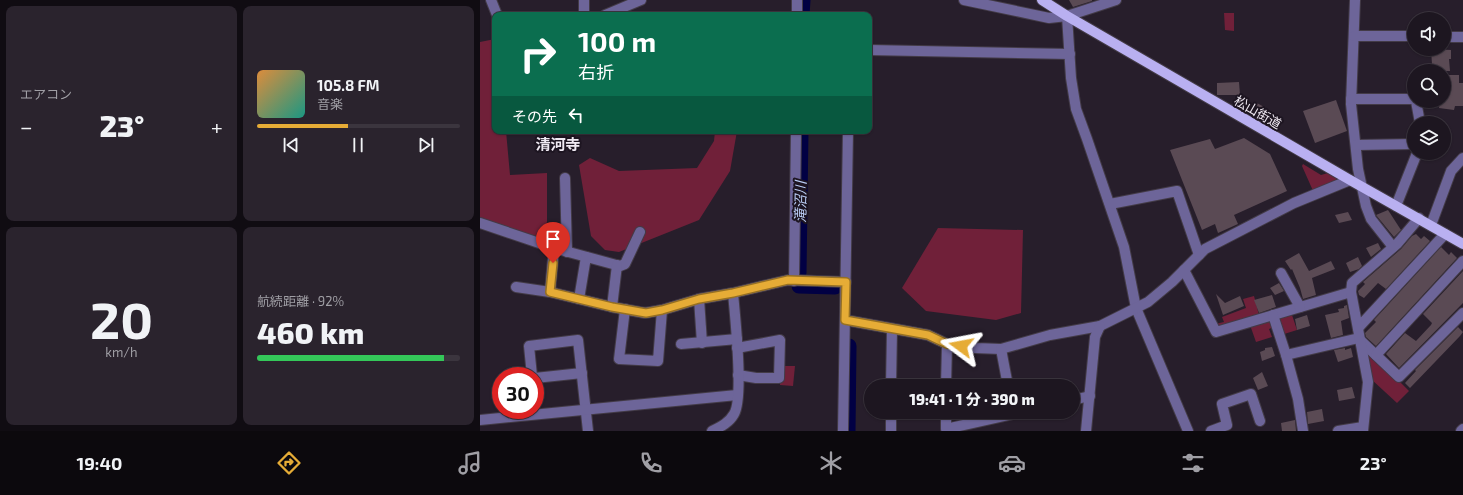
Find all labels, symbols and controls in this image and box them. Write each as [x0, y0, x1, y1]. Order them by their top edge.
map controls [1407, 12, 1451, 160]
button: sound [1407, 12, 1451, 56]
text: 100 m [578, 24, 656, 58]
icon: right [512, 28, 564, 80]
text: 右折 [578, 61, 614, 83]
button: search [1407, 64, 1451, 108]
text: 105.8 FM [317, 76, 380, 94]
text: エアコン [20, 86, 72, 102]
street label: 松山街道 [1231, 92, 1285, 132]
text: 音楽 [317, 96, 343, 112]
icon: left [565, 104, 587, 126]
text: 23° [99, 107, 144, 143]
text: その先 [512, 107, 557, 125]
text: − [20, 113, 33, 139]
text: + [211, 113, 223, 139]
button: layers [1407, 116, 1451, 160]
icon: previous [280, 134, 302, 156]
icon: pause [347, 134, 369, 156]
icon: next [415, 134, 437, 156]
district label: 清河寺 [535, 135, 581, 153]
water label: 滝沼川 [791, 179, 809, 223]
pin [536, 222, 570, 263]
icon: arrive [542, 228, 564, 250]
text: 20 [90, 287, 153, 349]
text: 航続距離 · 92% [257, 293, 344, 309]
text: 460 km [257, 314, 364, 350]
position arrow [940, 325, 982, 367]
text: km/h [105, 344, 138, 360]
speed limit sign: 30 [492, 367, 544, 419]
text: 19:41 · 1 分 · 390 m [909, 390, 1035, 408]
icon: directions [275, 449, 303, 477]
icon: music [456, 449, 484, 477]
icon: phone [637, 449, 665, 477]
icon: climate [817, 449, 845, 477]
icon: car [998, 449, 1026, 477]
icon: filters [1179, 449, 1207, 477]
text: 19:40 [76, 452, 122, 474]
text: 23° [1360, 452, 1387, 474]

